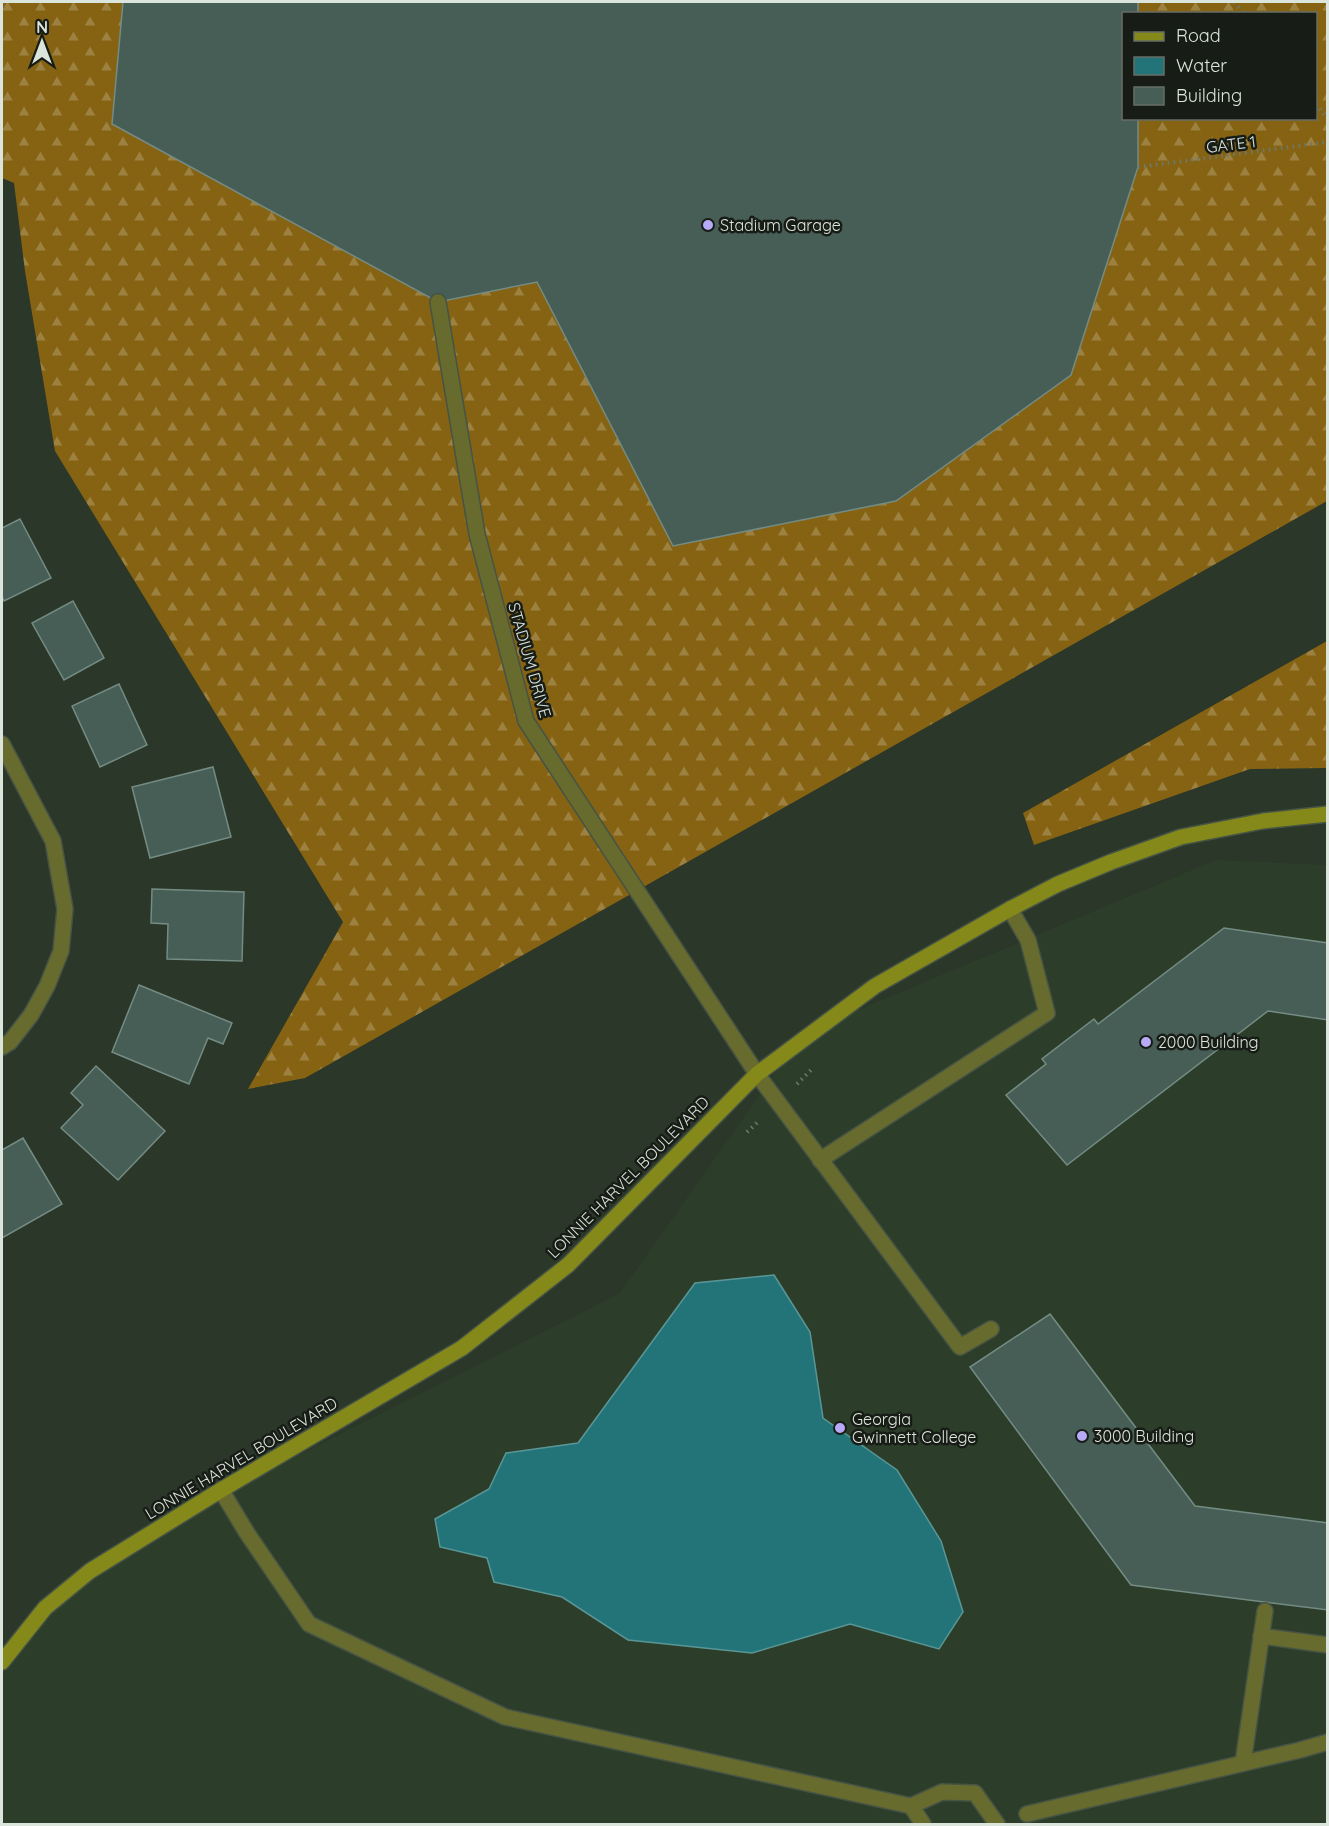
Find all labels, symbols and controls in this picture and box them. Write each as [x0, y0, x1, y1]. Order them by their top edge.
north arrow [12, 12, 72, 72]
legend [1122, 12, 1317, 120]
text: N [36, 17, 48, 37]
text: Road [1176, 24, 1221, 47]
text: Water [1176, 54, 1227, 77]
text: Building [1176, 84, 1242, 107]
street label: GATE 1 [1205, 131, 1257, 157]
place label: Stadium Garage [720, 215, 841, 235]
marker: Stadium Garage [701, 218, 715, 232]
street label: STADIUM DRIVE [504, 600, 556, 720]
place label: 2000 Building [1158, 1032, 1259, 1052]
marker: 2000 Building [1139, 1035, 1153, 1049]
street label: LONNIE HARVEL BOULEVARD [543, 1092, 713, 1262]
street label: LONNIE HARVEL BOULEVARD [141, 1393, 341, 1523]
place label: Georgia Gwinnett College [852, 1409, 976, 1447]
marker: Georgia Gwinnett College [833, 1421, 847, 1435]
place label: 3000 Building [1094, 1426, 1194, 1446]
marker: 3000 Building [1075, 1429, 1089, 1443]

